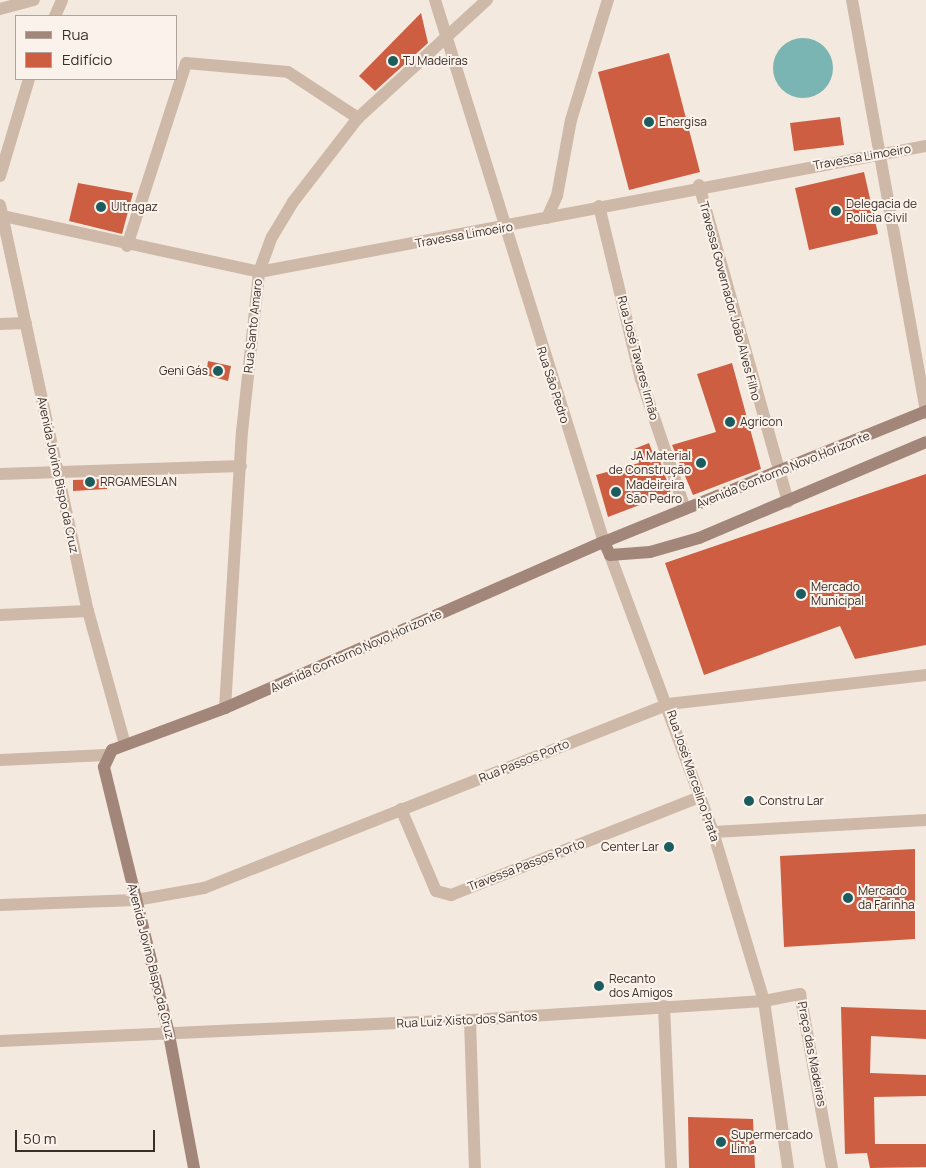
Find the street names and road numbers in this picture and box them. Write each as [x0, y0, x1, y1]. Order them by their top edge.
street label: Travessa Limoeiro [812, 141, 912, 173]
street label: Travessa Governador João Alves Filho [696, 200, 764, 402]
street label: Travessa Limoeiro [414, 219, 514, 251]
street label: Rua Santo Amaro [241, 278, 265, 374]
street label: Rua José Tavares Irmão [614, 294, 662, 422]
street label: Rua São Pedro [534, 345, 572, 425]
street label: Avenida Jovino Bispo da Cruz [34, 396, 82, 554]
street label: Avenida Contorno Novo Horizonte [694, 429, 872, 511]
street label: Avenida Contorno Novo Horizonte [268, 607, 444, 695]
street label: Rua José Marcelino Prata [664, 708, 722, 844]
street label: Rua Passos Porto [477, 736, 571, 786]
street label: Travessa Passos Porto [466, 836, 586, 894]
street label: Avenida Jovino Bispo da Cruz [125, 882, 177, 1040]
street label: Praça das Madeiras [795, 1000, 829, 1108]
street label: Rua Luiz Xisto dos Santos [396, 1009, 538, 1031]

